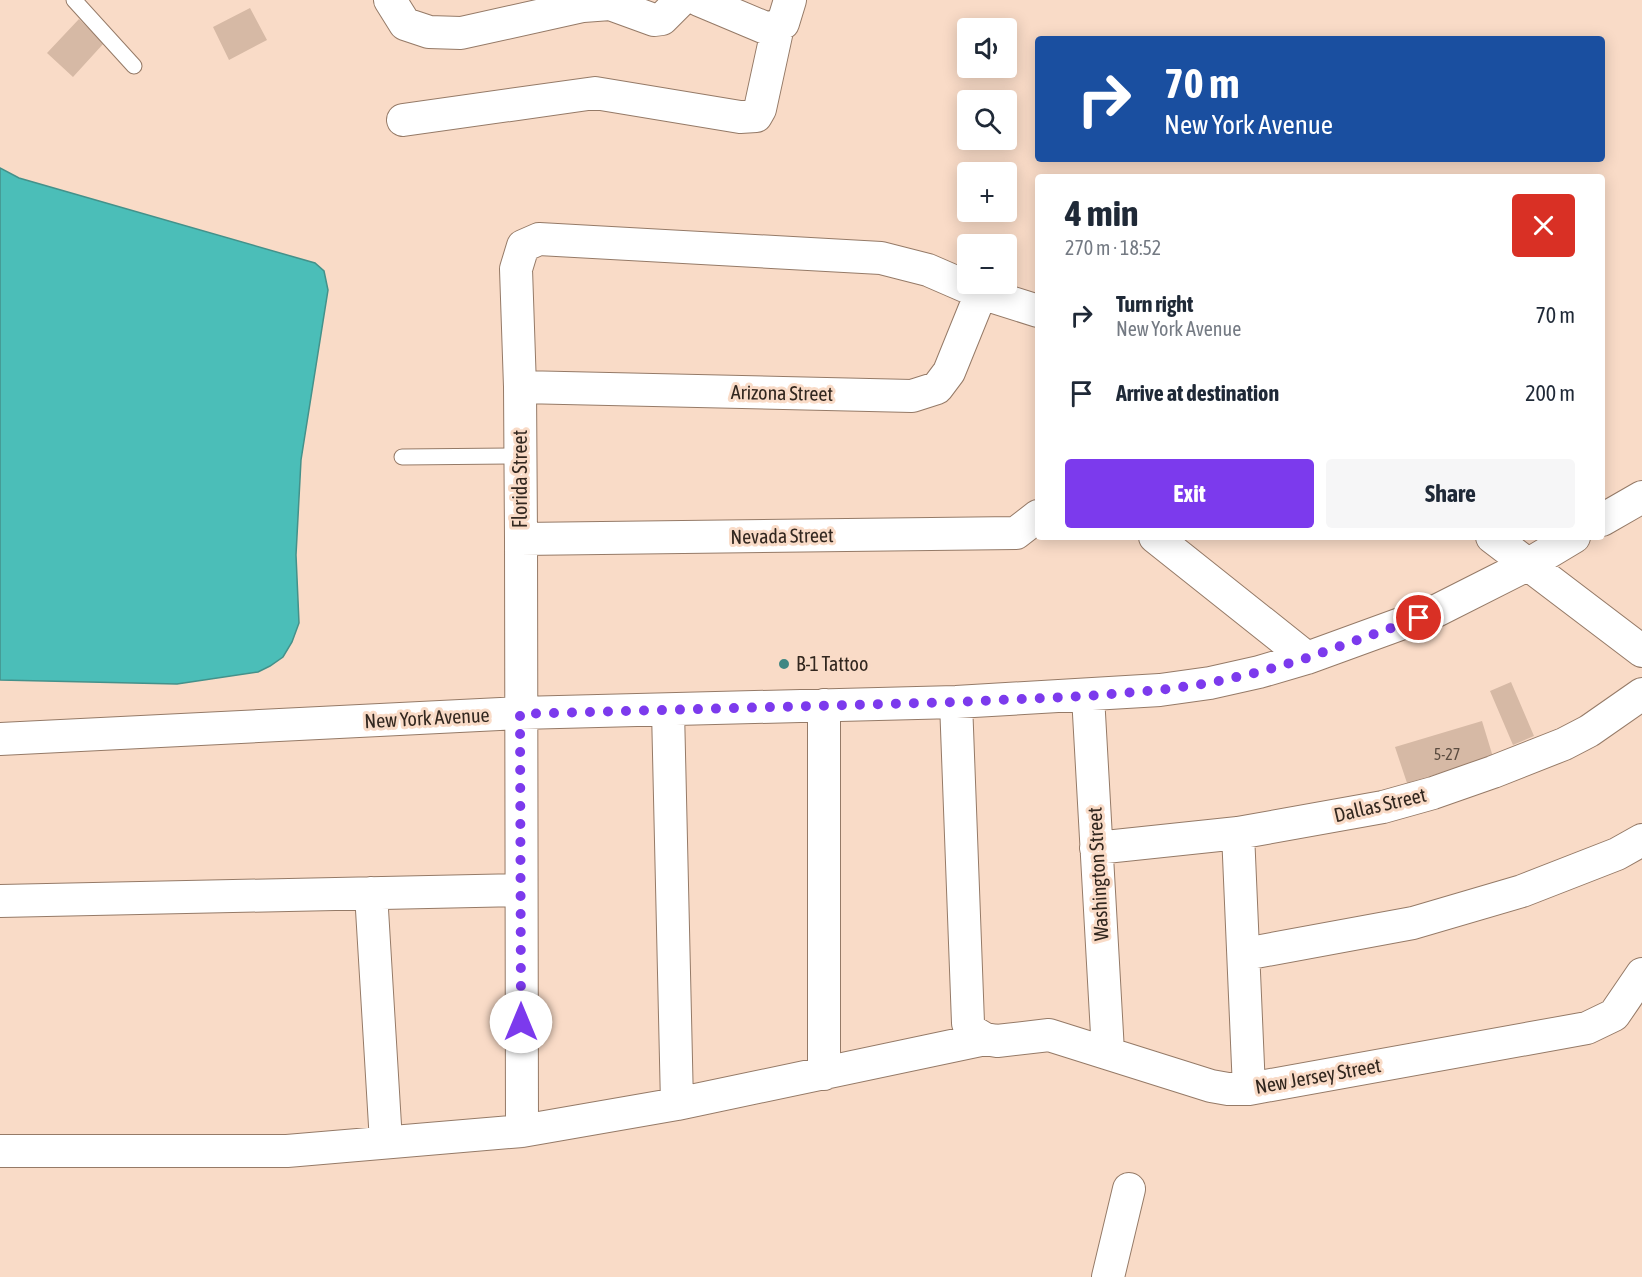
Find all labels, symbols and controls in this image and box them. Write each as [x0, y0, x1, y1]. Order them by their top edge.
map controls [957, 18, 1017, 294]
button: sound [957, 18, 1017, 78]
text: 70 m [1164, 59, 1239, 107]
icon: right [1065, 60, 1143, 138]
button: search [957, 90, 1017, 150]
text: New York Avenue [1164, 109, 1333, 140]
button: + [957, 162, 1017, 222]
text: 4 min [1065, 192, 1139, 234]
button: close [1512, 194, 1575, 257]
button: − [957, 234, 1017, 294]
text: 270 m · 18:52 [1065, 236, 1161, 259]
text: Turn right [1116, 291, 1193, 317]
icon: right [1065, 299, 1098, 332]
text: 70 m [1535, 302, 1575, 328]
text: New York Avenue [1116, 317, 1241, 340]
icon: arrive [1065, 377, 1098, 410]
street label: Arizona Street [731, 380, 834, 405]
text: Arrive at destination [1116, 380, 1279, 406]
text: 200 m [1525, 380, 1575, 406]
street label: Florida Street [508, 430, 531, 528]
button: Exit [1065, 459, 1314, 528]
button: Share [1326, 459, 1575, 528]
street label: Nevada Street [730, 523, 834, 548]
pin [1393, 592, 1444, 643]
icon: arrive [1402, 601, 1435, 634]
place label: B-1 Tattoo [796, 652, 868, 675]
marker: B-1 Tattoo [777, 657, 791, 671]
street label: New York Avenue [364, 703, 490, 732]
house number: 5-27 [1434, 745, 1460, 763]
street label: Dallas Street [1331, 783, 1429, 826]
street label: Washington Street [1082, 806, 1112, 942]
position arrow [489, 990, 553, 1054]
street label: New Jersey Street [1253, 1053, 1383, 1098]

